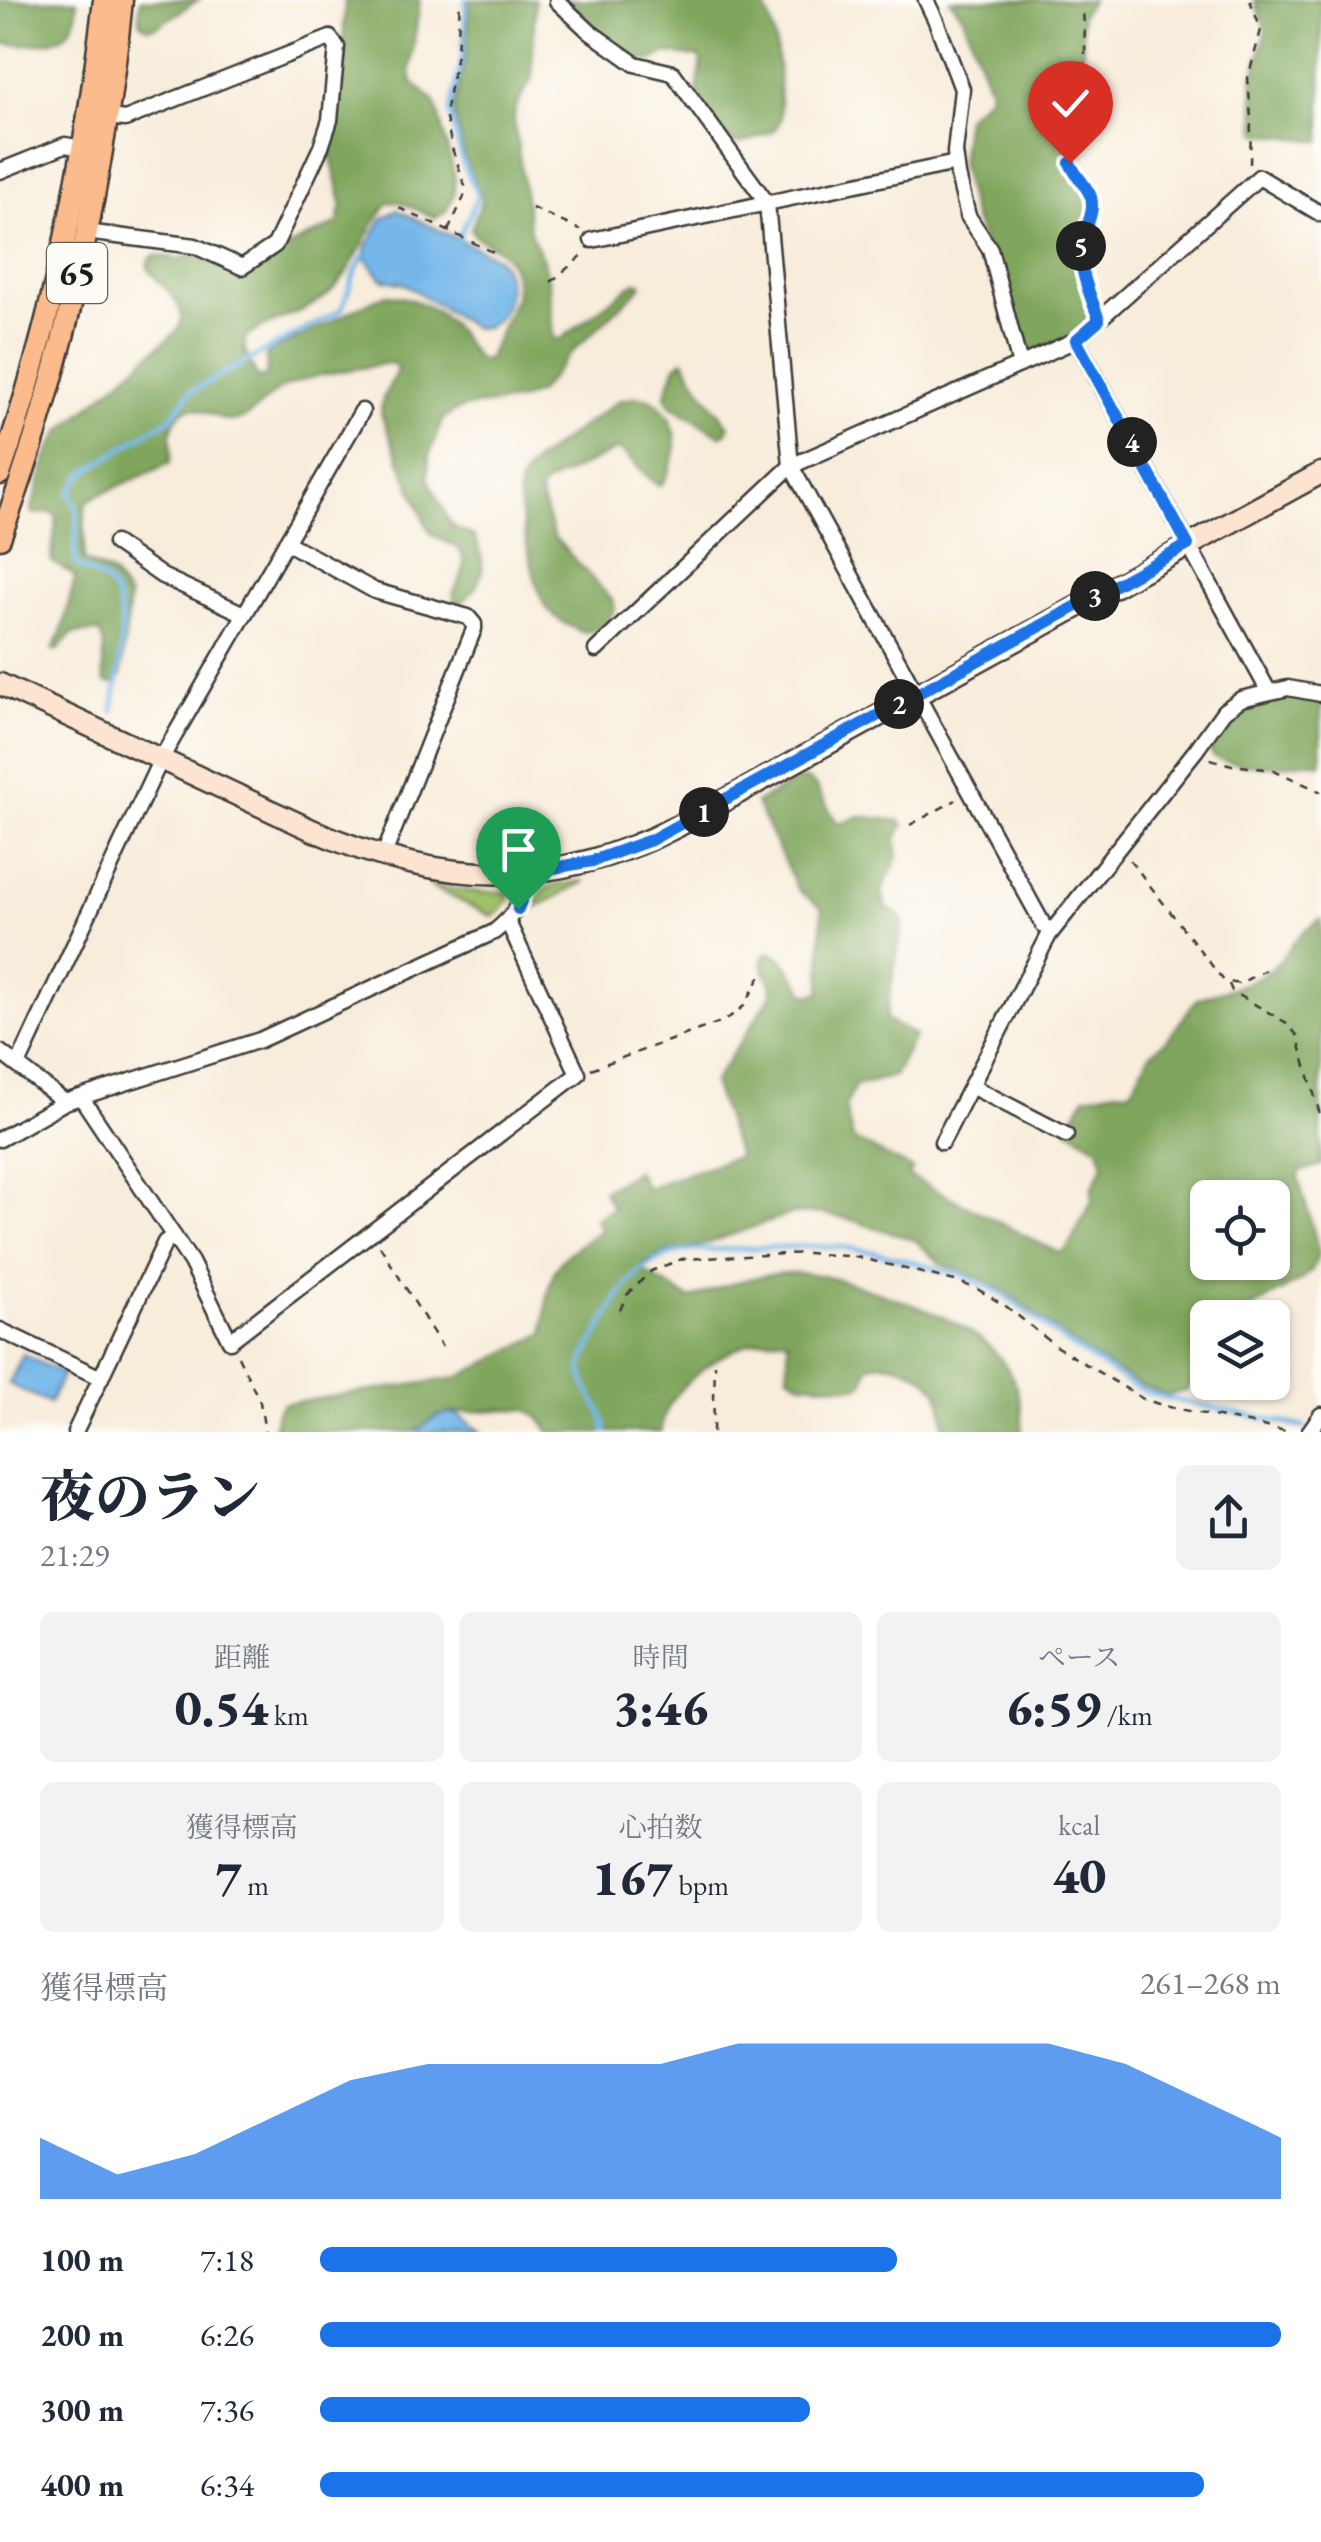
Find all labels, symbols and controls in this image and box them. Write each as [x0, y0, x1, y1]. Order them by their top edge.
pin [1028, 61, 1113, 164]
icon: check [1043, 76, 1098, 131]
pin: 5 [1056, 221, 1106, 271]
text: 5 [1074, 228, 1088, 264]
road number: 65 [47, 243, 107, 303]
pin: 4 [1107, 417, 1157, 467]
text: 4 [1125, 424, 1139, 460]
pin: 3 [1070, 571, 1120, 621]
text: 3 [1088, 578, 1102, 614]
pin: 2 [874, 679, 924, 729]
text: 2 [892, 686, 906, 722]
pin: 1 [679, 787, 729, 837]
text: 1 [697, 794, 711, 830]
pin [476, 807, 561, 910]
icon: arrive [491, 822, 546, 877]
map controls [1190, 1180, 1290, 1400]
button: locate [1190, 1180, 1290, 1280]
button: layers [1190, 1300, 1290, 1400]
text: 夜のラン [40, 1461, 260, 1532]
button: share [1176, 1465, 1281, 1570]
text: 21:29 [40, 1534, 109, 1576]
text: 距離 [214, 1639, 270, 1675]
text: 時間 [632, 1639, 689, 1675]
text: ペース [1038, 1639, 1120, 1675]
text: 0.54 [175, 1675, 268, 1740]
text: 3:46 [613, 1675, 708, 1740]
text: 6:59 [1006, 1675, 1101, 1740]
text: km [268, 1697, 309, 1733]
text: /km [1101, 1697, 1153, 1733]
text: kcal [1058, 1807, 1100, 1843]
text: 獲得標高 [186, 1809, 298, 1845]
text: 心拍数 [618, 1809, 703, 1845]
text: 40 [1052, 1843, 1106, 1908]
text: 7 [215, 1845, 242, 1910]
text: 167 [592, 1845, 673, 1910]
text: m [242, 1867, 269, 1903]
text: bpm [673, 1867, 729, 1903]
text: 261–268 m [1140, 1962, 1281, 2004]
text: 獲得標高 [40, 1967, 168, 2009]
text: 100 m [40, 2239, 124, 2281]
text: 7:18 [200, 2239, 254, 2281]
text: 200 m [40, 2314, 124, 2356]
text: 6:26 [200, 2314, 254, 2356]
text: 300 m [40, 2389, 124, 2431]
text: 7:36 [200, 2389, 254, 2431]
text: 400 m [40, 2464, 124, 2506]
text: 6:34 [200, 2464, 254, 2506]

